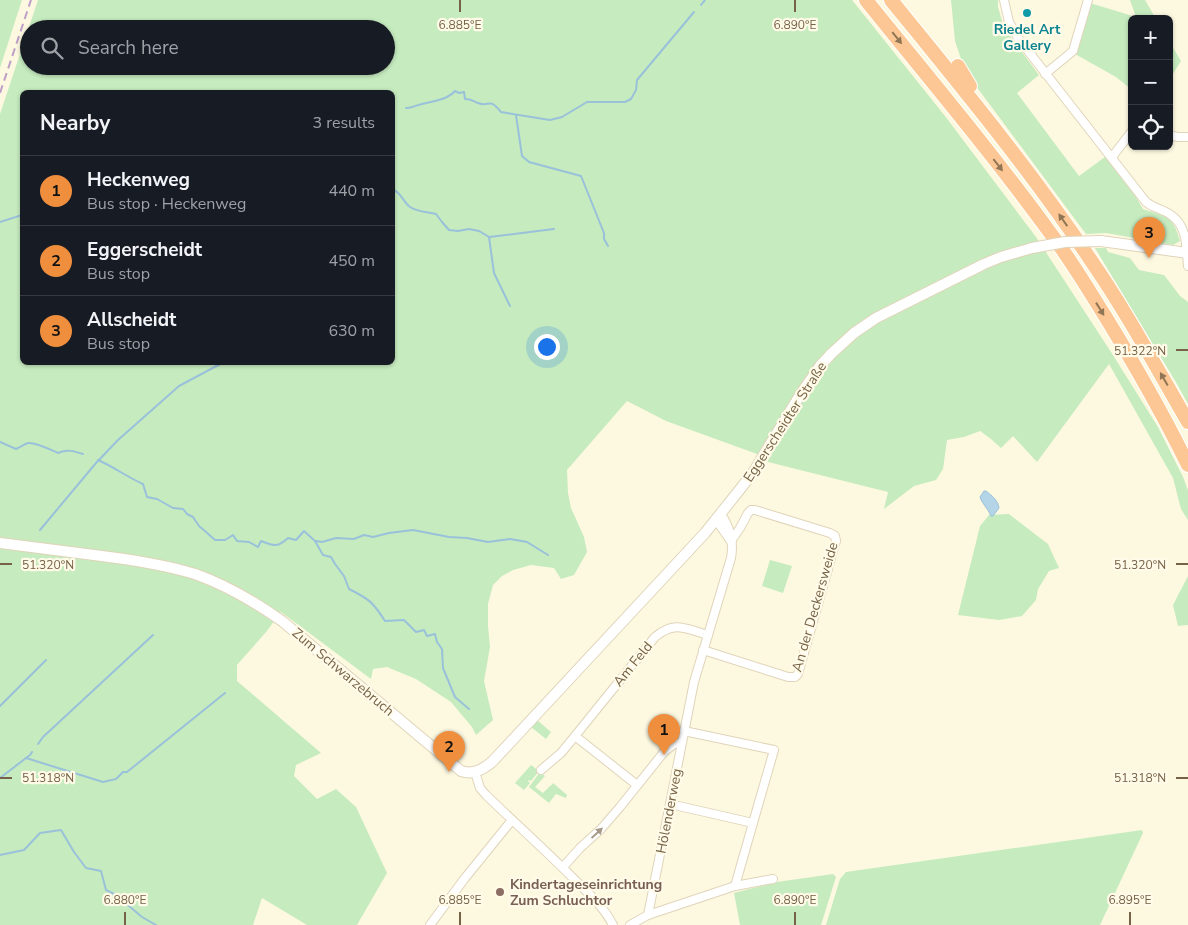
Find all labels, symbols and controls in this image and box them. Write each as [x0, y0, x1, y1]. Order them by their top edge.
marker: Riedel Art Gallery [1021, 7, 1033, 19]
map controls [1128, 15, 1173, 150]
button: + [1128, 15, 1173, 60]
text: 6.885°E [439, 17, 481, 33]
text: 6.890°E [774, 17, 816, 33]
search box [20, 20, 395, 75]
place label: Riedel Art Gallery [994, 20, 1061, 55]
one-way arrow [891, 31, 902, 44]
icon: search [38, 34, 66, 62]
text: Search here [78, 35, 179, 61]
button: − [1128, 60, 1173, 105]
button: locate [1128, 105, 1173, 150]
text: Nearby [40, 109, 110, 137]
text: 3 results [313, 112, 375, 134]
one-way arrow [993, 158, 1003, 172]
text: Heckenweg [87, 167, 190, 193]
text: 1 [51, 180, 61, 202]
text: 440 m [328, 180, 375, 202]
text: Bus stop · Heckenweg [87, 193, 246, 215]
one-way arrow [1058, 213, 1068, 227]
pin: 3 [1133, 217, 1165, 258]
text: Eggerscheidt [87, 237, 202, 263]
text: 2 [51, 250, 61, 272]
text: 450 m [328, 250, 375, 272]
text: Bus stop [87, 263, 150, 285]
one-way arrow [1096, 302, 1105, 315]
text: Allscheidt [87, 307, 176, 333]
text: 3 [51, 320, 61, 342]
text: 630 m [328, 320, 375, 342]
text: Bus stop [87, 333, 150, 355]
your location [534, 334, 560, 360]
text: 51.322°N [1114, 343, 1166, 359]
street label: Eggerscheidter Straße [739, 358, 831, 486]
one-way arrow [1159, 373, 1168, 386]
street label: An der Deckersweide [787, 540, 843, 674]
text: 51.320°N [22, 557, 74, 573]
text: 51.320°N [1114, 557, 1166, 573]
street label: Zum Schwarzebruch [288, 624, 398, 720]
street label: Am Feld [609, 637, 657, 691]
pin: 1 [648, 714, 680, 755]
pin: 2 [433, 731, 465, 772]
street label: Hölenderweg [651, 767, 687, 855]
text: 51.318°N [22, 770, 74, 786]
text: 51.318°N [1114, 770, 1166, 786]
one-way arrow [591, 827, 603, 839]
place label: Kindertageseinrichtung Zum Schluchtor [510, 875, 662, 910]
marker: Kindertageseinrichtung Zum Schluchtor [494, 886, 506, 898]
text: 6.880°E [104, 892, 146, 908]
text: 6.885°E [439, 892, 481, 908]
text: 6.890°E [774, 892, 816, 908]
text: 6.895°E [1109, 892, 1151, 908]

